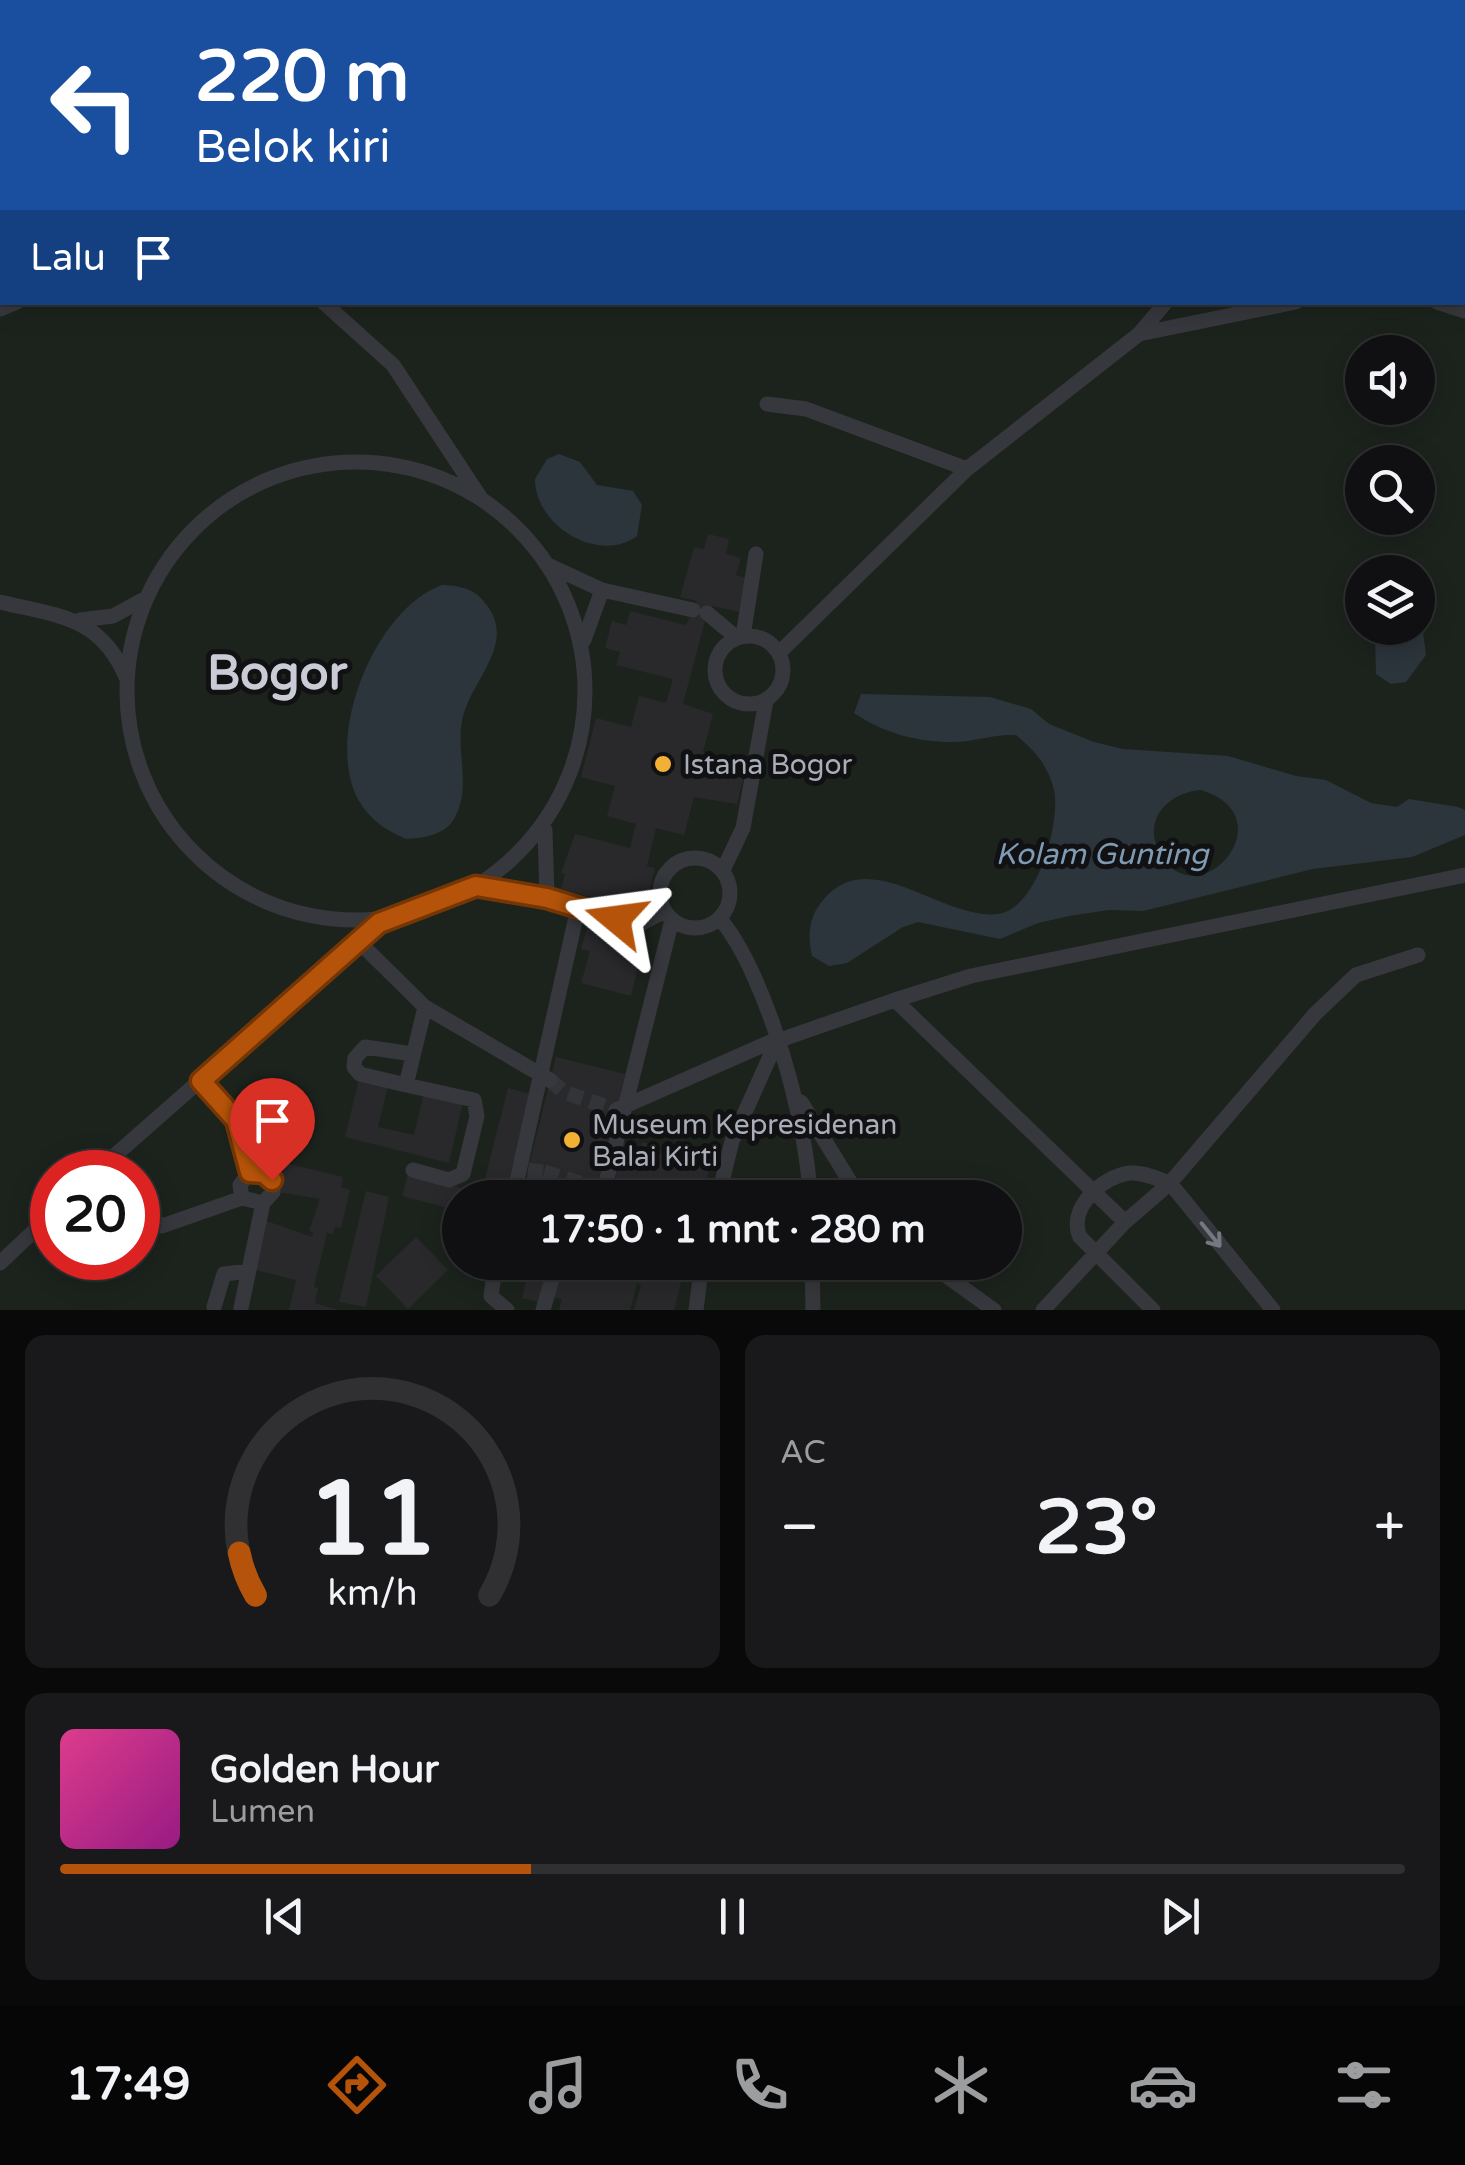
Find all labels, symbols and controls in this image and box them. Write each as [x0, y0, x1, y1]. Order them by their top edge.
text: 220 m [195, 36, 409, 120]
icon: left [30, 40, 160, 170]
text: Belok kiri [195, 121, 390, 175]
icon: arrive [126, 230, 181, 285]
text: Lalu [30, 235, 106, 281]
map controls [1345, 335, 1435, 645]
button: sound [1345, 335, 1435, 425]
button: search [1345, 445, 1435, 535]
button: layers [1345, 555, 1435, 645]
district label: Bogor [207, 645, 348, 703]
place label: Istana Bogor [683, 748, 852, 782]
marker: Istana Bogor [652, 753, 674, 775]
water label: Kolam Gunting [995, 836, 1211, 873]
position arrow [564, 867, 668, 971]
pin [230, 1078, 315, 1181]
icon: arrive [245, 1093, 300, 1148]
place label: Museum Kepresidenan Balai Kirti [592, 1108, 897, 1174]
marker: Museum Kepresidenan Balai Kirti [561, 1129, 583, 1151]
speed limit sign: 20 [30, 1150, 160, 1280]
text: 17:50 · 1 mnt · 280 m [539, 1207, 925, 1253]
one-way arrow [1200, 1221, 1222, 1247]
text: AC [780, 1434, 826, 1472]
text: 11 [307, 1458, 438, 1583]
text: 23° [1035, 1483, 1158, 1573]
text: − [780, 1495, 819, 1561]
text: + [1374, 1495, 1405, 1561]
text: km/h [328, 1572, 417, 1615]
text: Golden Hour [210, 1747, 439, 1793]
text: Lumen [210, 1793, 315, 1831]
icon: previous [257, 1889, 312, 1944]
icon: pause [705, 1889, 760, 1944]
icon: next [1153, 1889, 1208, 1944]
icon: directions [322, 2050, 392, 2120]
icon: music [523, 2050, 593, 2120]
icon: phone [725, 2050, 795, 2120]
icon: climate [926, 2050, 996, 2120]
icon: car [1128, 2050, 1198, 2120]
icon: filters [1329, 2050, 1399, 2120]
text: 17:49 [66, 2058, 190, 2112]

